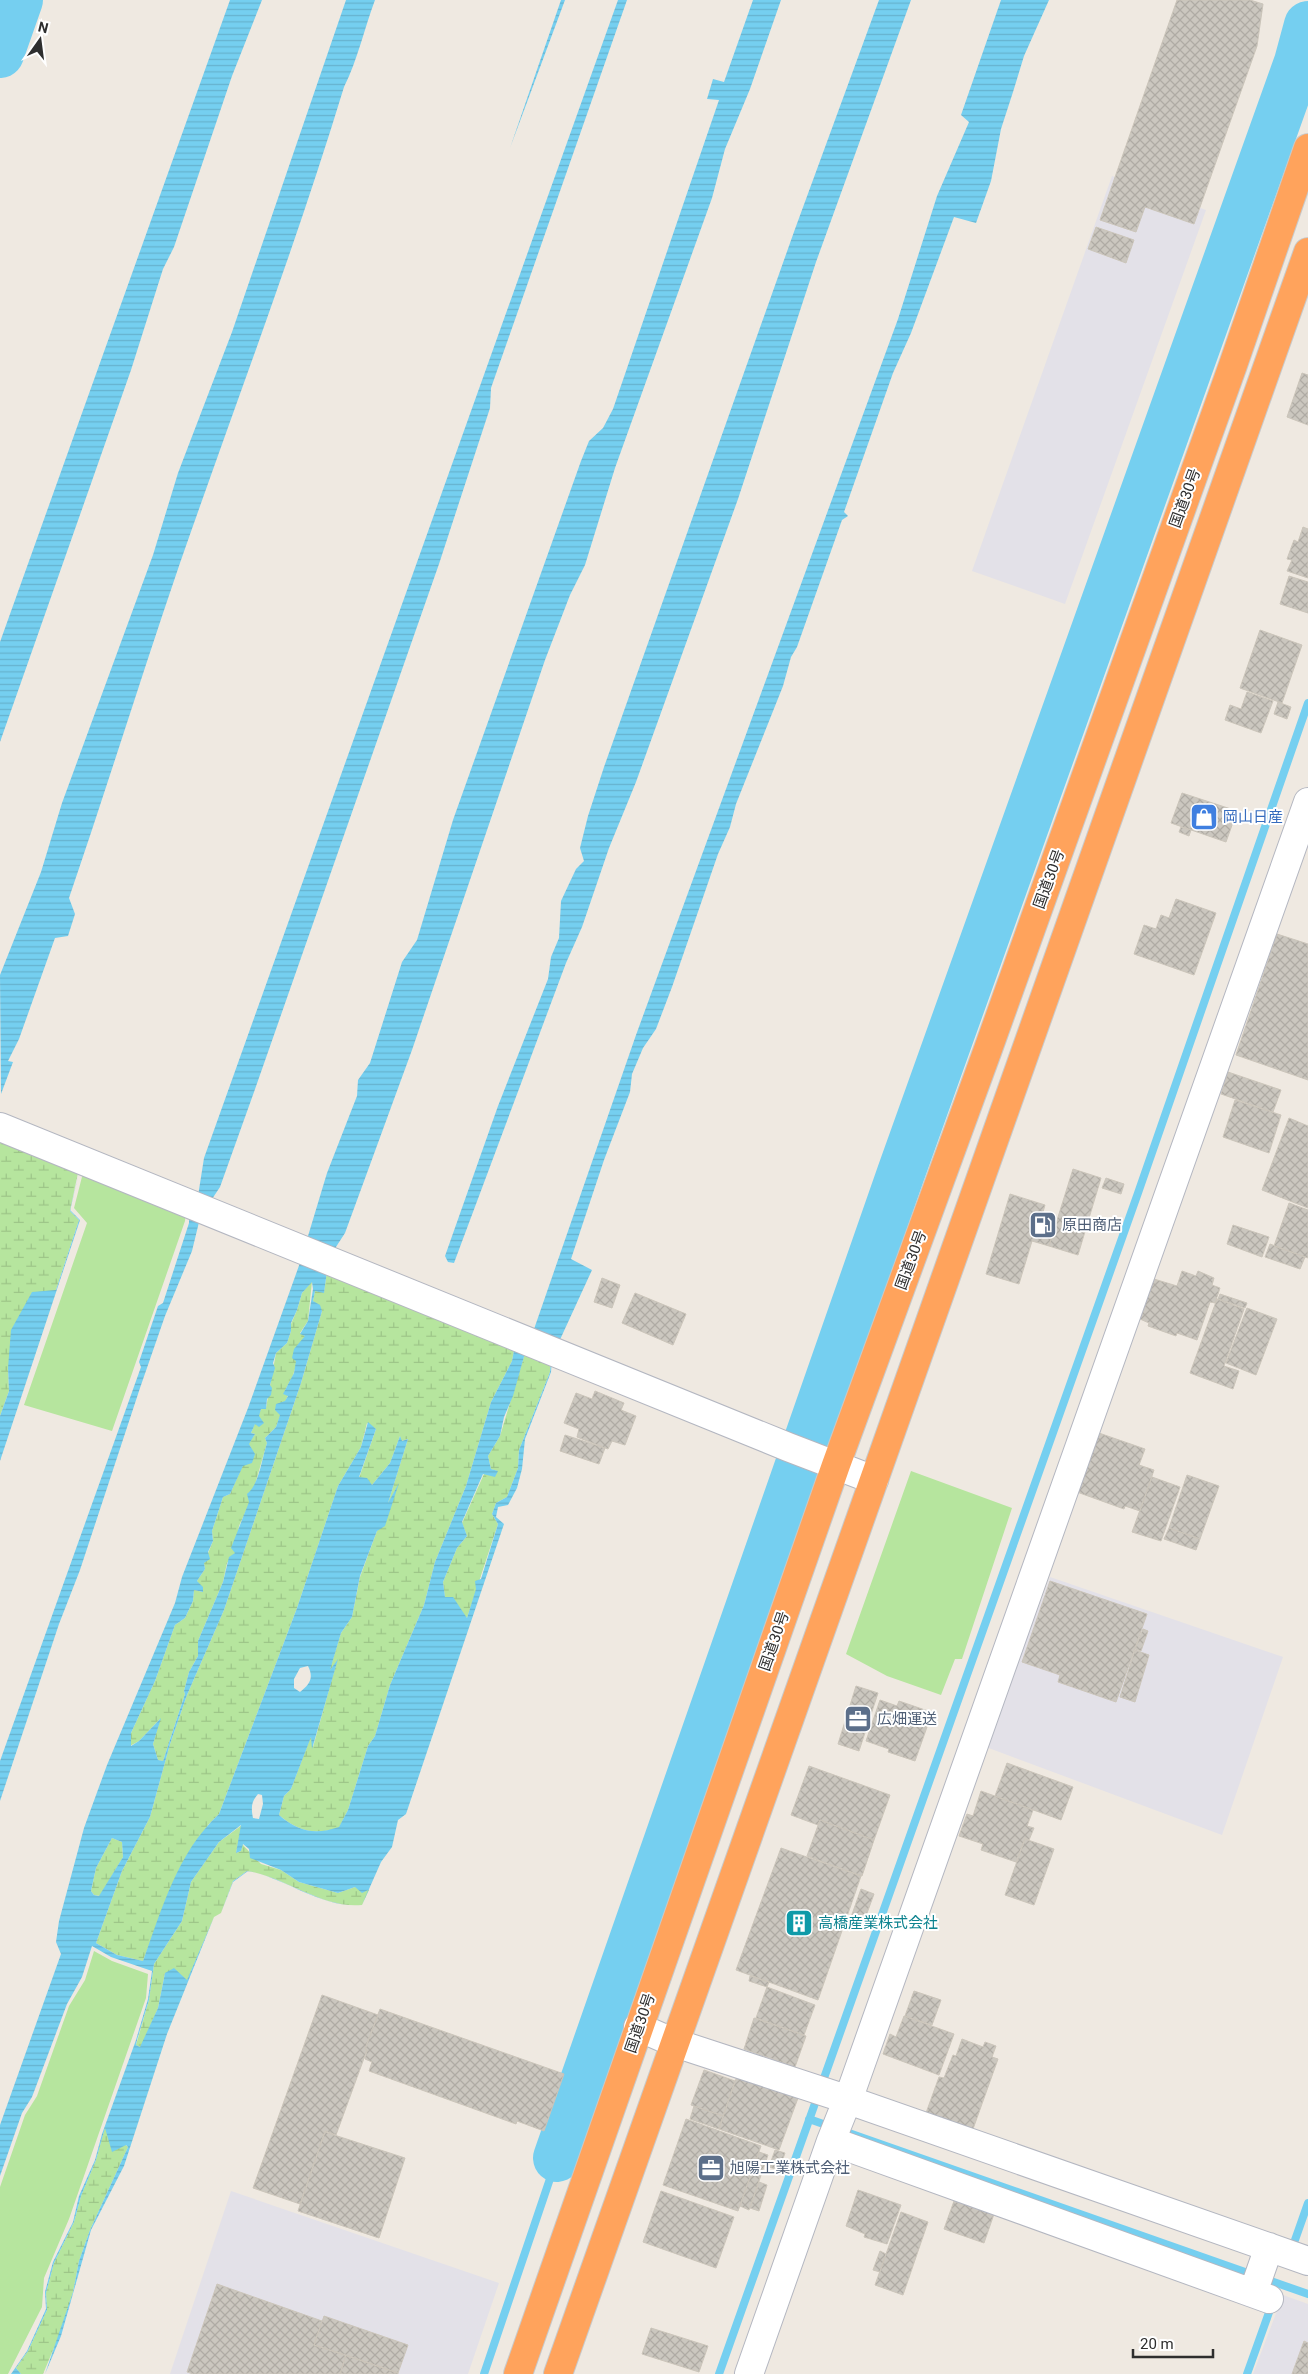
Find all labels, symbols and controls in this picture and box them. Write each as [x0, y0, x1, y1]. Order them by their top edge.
north arrow [15, 15, 65, 65]
text: N [36, 18, 50, 36]
street label: 国道30号 [1166, 466, 1204, 530]
shop icon: 岡山日産 [1189, 802, 1219, 832]
place label: 岡山日産 [1223, 808, 1283, 826]
street label: 国道30号 [1030, 847, 1068, 911]
fuel station icon: 原田商店 [1028, 1210, 1058, 1240]
place label: 原田商店 [1062, 1216, 1122, 1234]
street label: 国道30号 [892, 1228, 930, 1292]
street label: 国道30号 [755, 1609, 793, 1673]
office icon: 広畑運送 [843, 1704, 873, 1734]
place label: 広畑運送 [877, 1710, 937, 1728]
building icon: 高橋産業株式会社 [784, 1908, 814, 1938]
place label: 高橋産業株式会社 [818, 1914, 938, 1932]
street label: 国道30号 [621, 1991, 659, 2055]
office icon: 旭陽工業株式会社 [696, 2153, 726, 2183]
place label: 旭陽工業株式会社 [730, 2159, 850, 2177]
scale bar [1133, 2326, 1213, 2358]
text: 20 m [1140, 2335, 1174, 2353]

